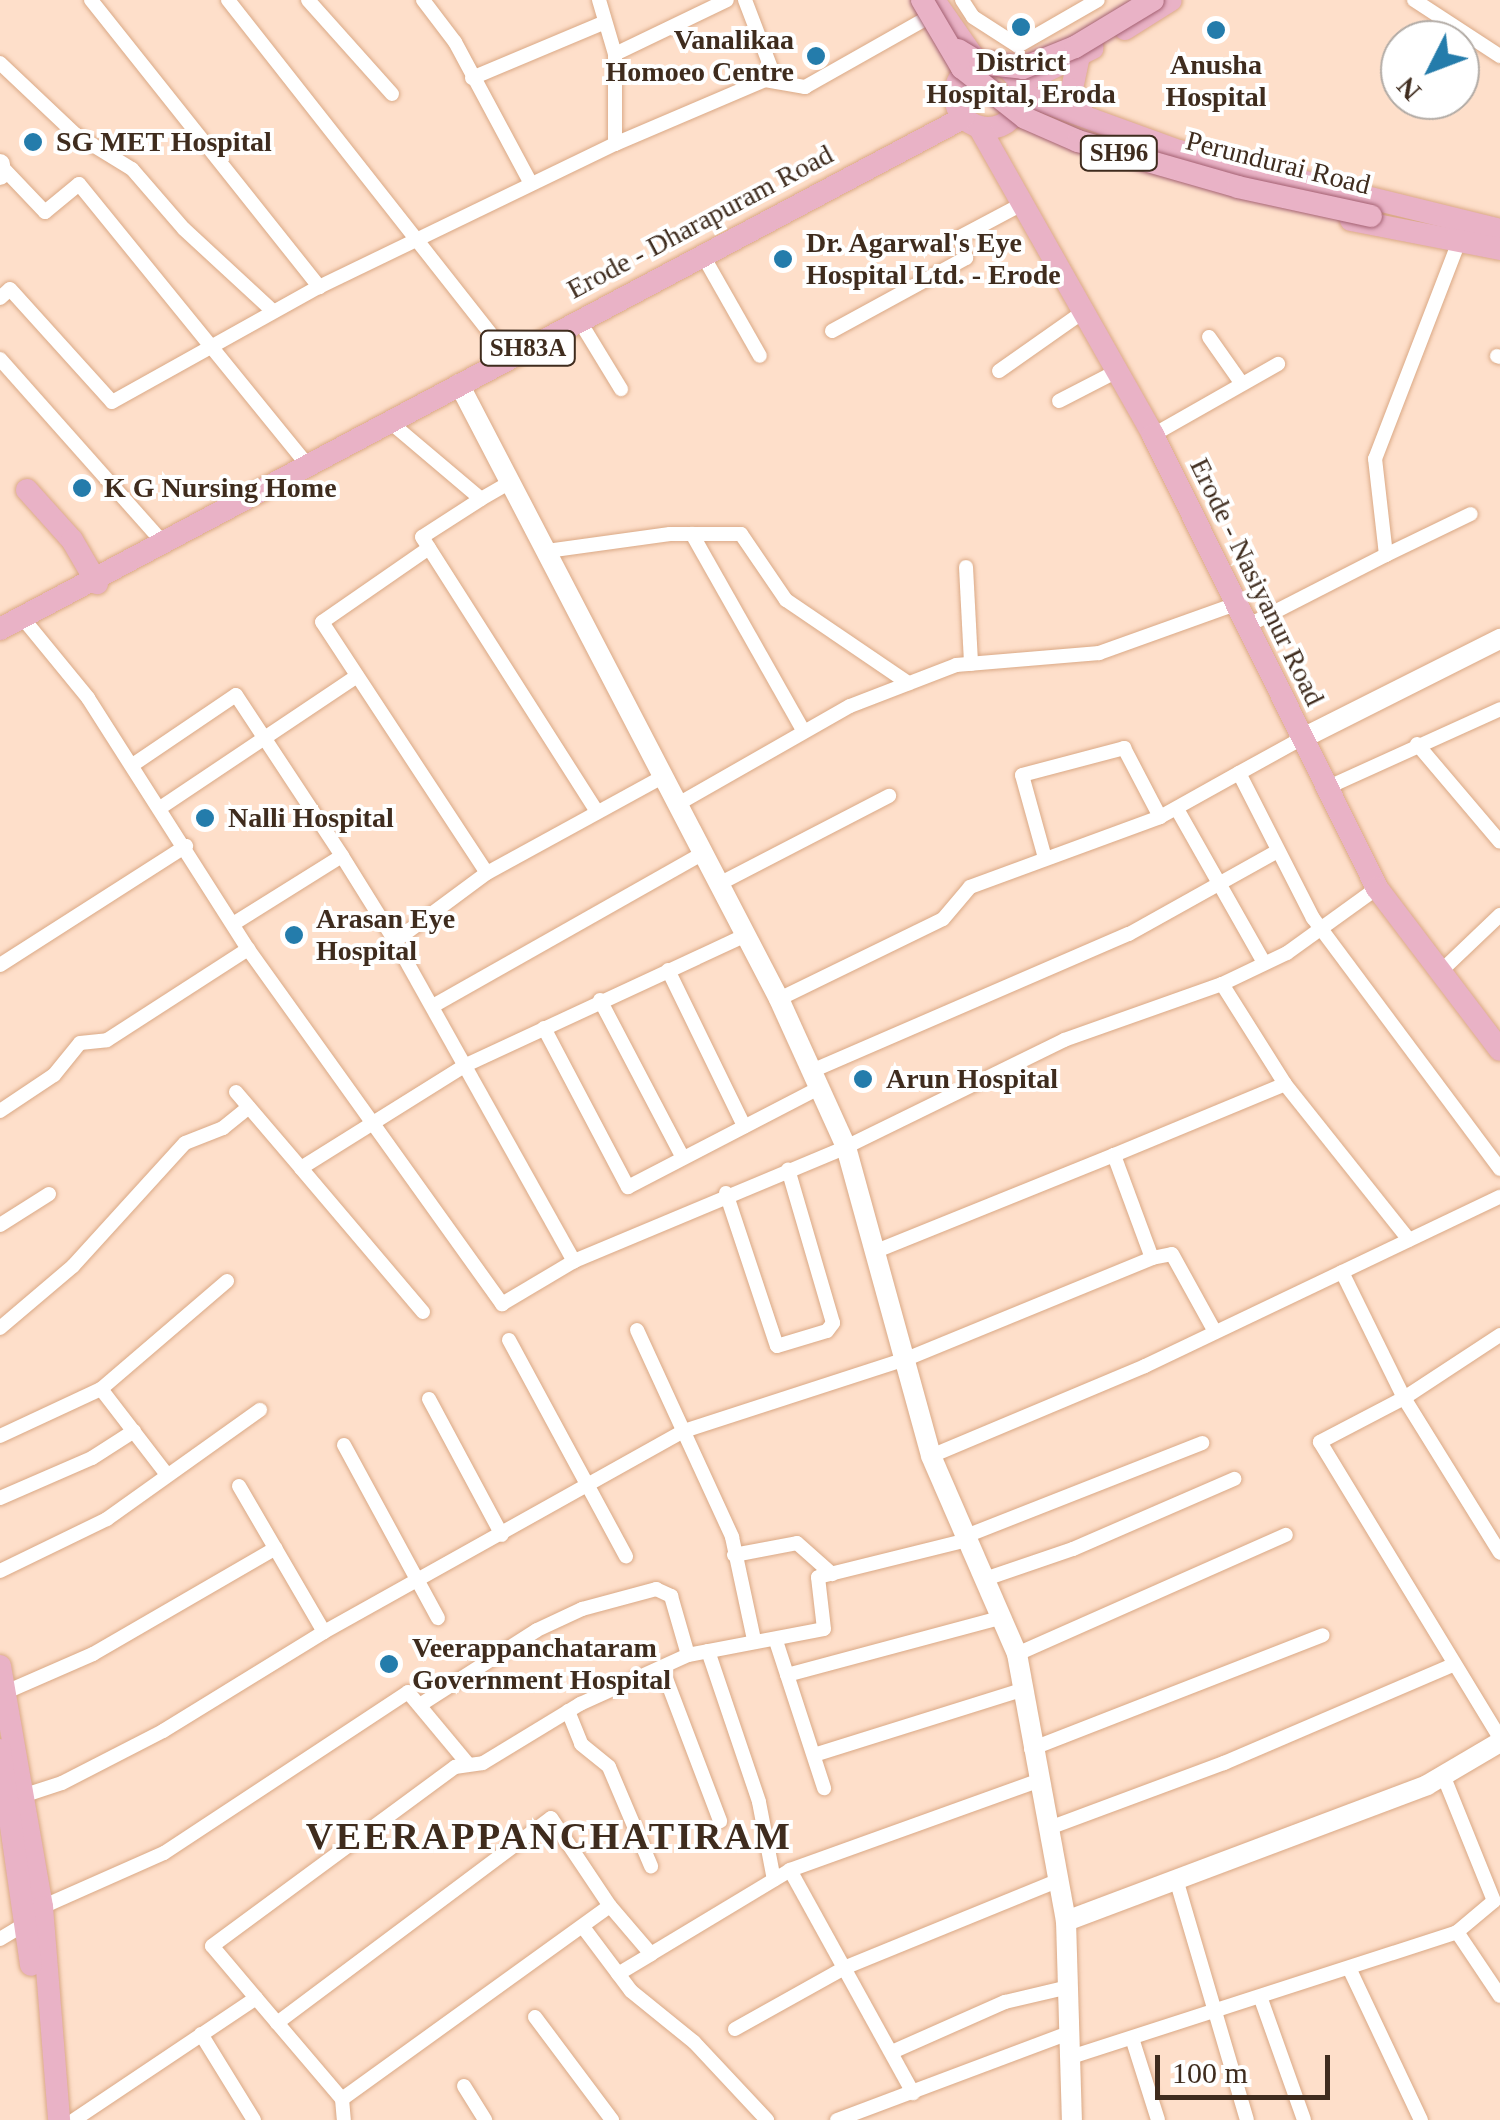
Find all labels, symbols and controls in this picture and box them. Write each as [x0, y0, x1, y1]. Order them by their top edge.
marker: District Hospital, Eroda [1008, 14, 1034, 40]
marker: Anusha Hospital [1203, 17, 1229, 43]
north arrow [1380, 20, 1480, 120]
place label: Vanalikaa Homoeo Centre [606, 23, 794, 89]
marker: Vanalikaa Homoeo Centre [803, 43, 829, 69]
place label: District Hospital, Eroda [926, 45, 1116, 111]
place label: Anusha Hospital [1165, 48, 1267, 114]
text: N [1391, 71, 1427, 107]
street label: Perundurai Road [1182, 124, 1374, 202]
place label: SG MET Hospital [56, 125, 272, 159]
marker: SG MET Hospital [20, 129, 46, 155]
road number: SH96 [1079, 133, 1159, 173]
street label: Erode - Dharapuram Road [561, 138, 839, 306]
place label: Dr. Agarwal's Eye Hospital Ltd. - Erode [806, 226, 1061, 292]
marker: Dr. Agarwal's Eye Hospital Ltd. - Erode [770, 246, 796, 272]
road number: SH83A [478, 328, 578, 368]
street label: Erode - Nasiyanur Road [1182, 453, 1332, 711]
place label: K G Nursing Home [104, 471, 337, 505]
marker: K G Nursing Home [69, 475, 95, 501]
place label: Nalli Hospital [228, 801, 394, 835]
marker: Nalli Hospital [192, 805, 218, 831]
place label: Arasan Eye Hospital [316, 902, 455, 968]
marker: Arasan Eye Hospital [281, 922, 307, 948]
place label: Arun Hospital [886, 1062, 1058, 1096]
marker: Arun Hospital [850, 1066, 876, 1092]
place label: Veerappanchataram Government Hospital [412, 1631, 671, 1697]
marker: Veerappanchataram Government Hospital [376, 1651, 402, 1677]
district label: VEERAPPANCHATIRAM [306, 1814, 792, 1860]
scale bar [1160, 2035, 1335, 2097]
text: 100 m [1172, 2056, 1248, 2089]

